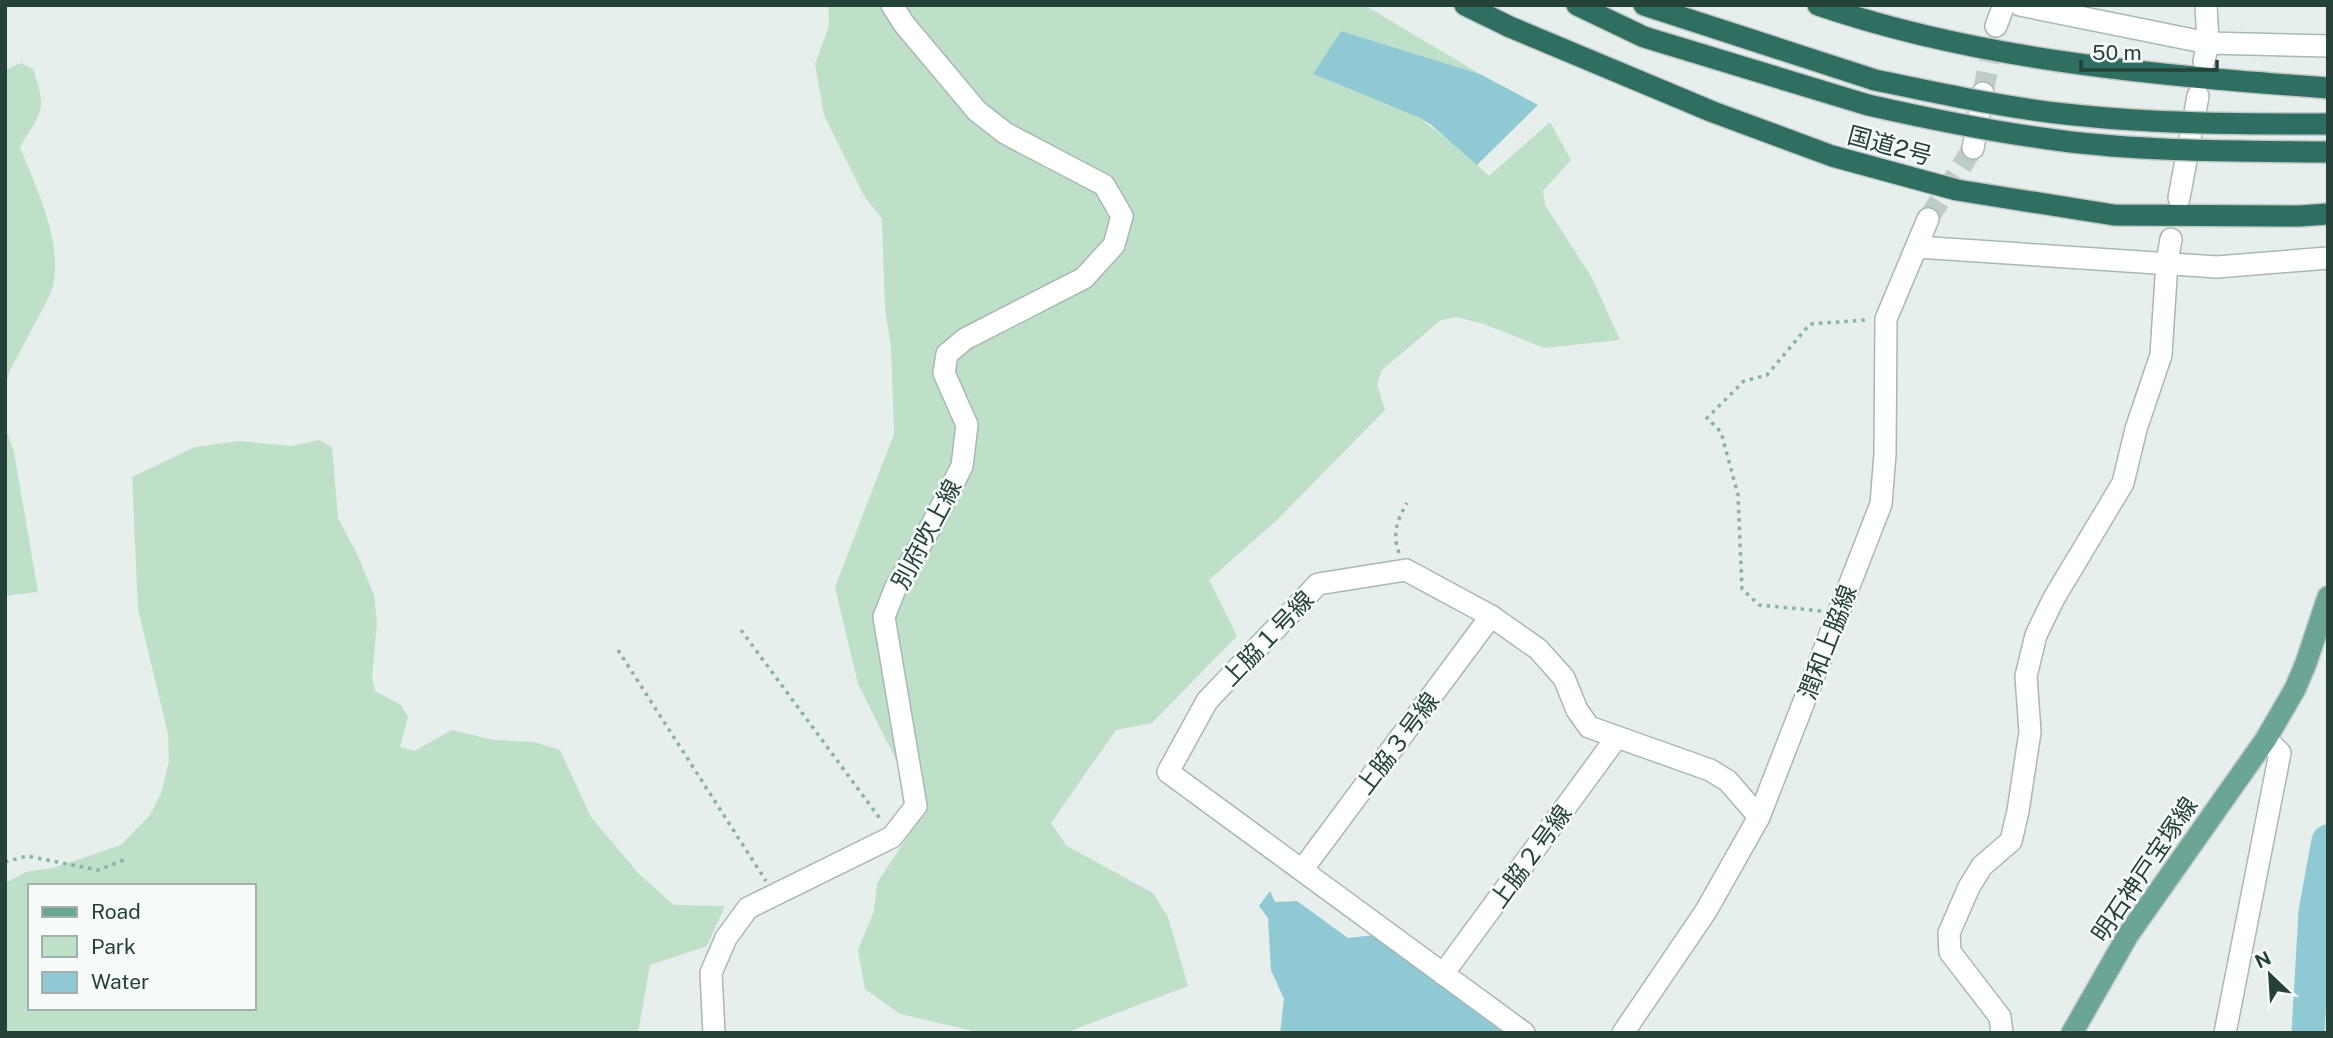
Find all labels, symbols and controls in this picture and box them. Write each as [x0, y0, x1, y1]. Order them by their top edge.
scale bar [2081, 28, 2218, 72]
text: 50 m [2092, 40, 2142, 65]
street label: 国道2号 [1845, 120, 1935, 170]
street label: 別府吹上線 [885, 474, 967, 594]
street label: 潤和上脇線 [1792, 581, 1862, 703]
street label: 上脇１号線 [1215, 585, 1319, 691]
street label: 上脇３号線 [1350, 687, 1444, 799]
street label: 明石神戸宝塚線 [2085, 792, 2203, 946]
street label: 上脇２号線 [1483, 799, 1577, 913]
legend [28, 884, 256, 1010]
text: Road [91, 899, 141, 924]
text: Park [91, 934, 136, 959]
north arrow [2235, 940, 2305, 1010]
text: N [2251, 946, 2274, 973]
text: Water [91, 969, 149, 994]

